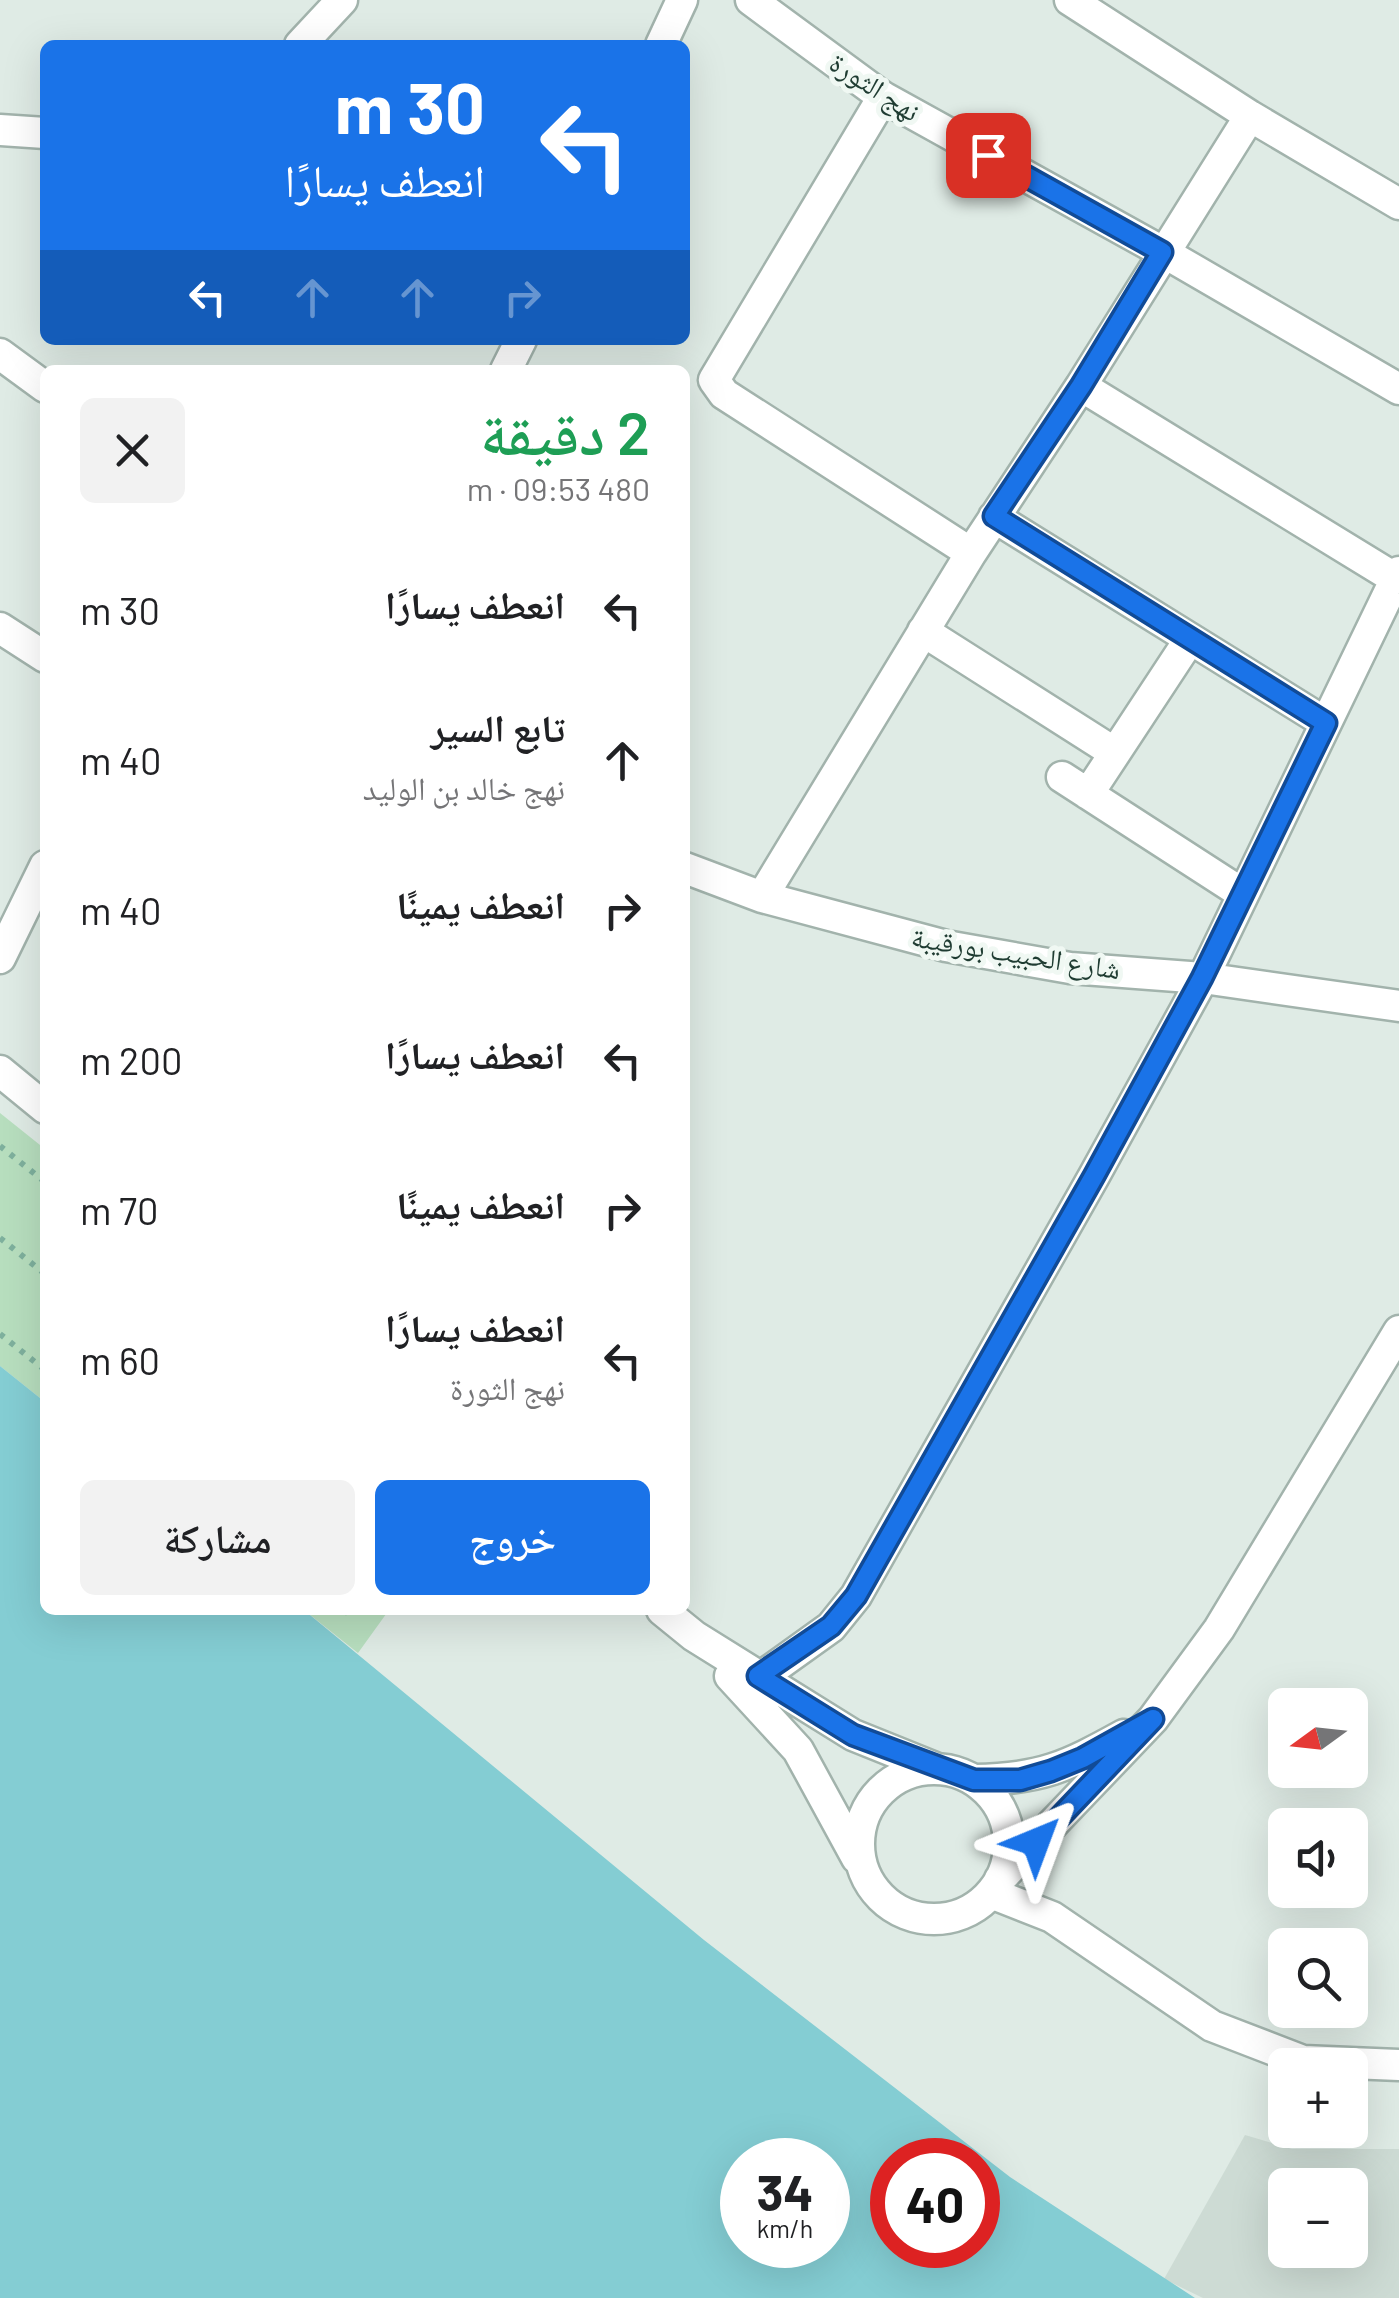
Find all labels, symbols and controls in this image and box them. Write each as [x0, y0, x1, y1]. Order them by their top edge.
street label: نهج الثورة [823, 44, 927, 130]
text: 30 m [335, 64, 485, 148]
icon: left [520, 80, 650, 210]
pin [946, 113, 1031, 198]
icon: arrive [961, 128, 1016, 183]
text: انعطف يسارًا [284, 152, 485, 206]
icon: left [180, 270, 235, 325]
icon: ahead [285, 270, 340, 325]
icon: ahead [390, 270, 445, 325]
icon: right [495, 270, 550, 325]
text: 2 دقيقة [480, 395, 650, 467]
button: close [80, 398, 185, 503]
text: 480 m · 09:53 [467, 469, 650, 507]
text: انعطف يسارًا [385, 581, 565, 627]
icon: left [595, 583, 650, 638]
text: 30 m [80, 587, 160, 633]
text: تابع السير [431, 704, 565, 750]
icon: ahead [595, 733, 650, 788]
text: 40 m [80, 737, 161, 783]
text: نهج خالد بن الوليد [363, 768, 565, 806]
text: انعطف يمينًا [396, 881, 565, 927]
icon: right [595, 883, 650, 938]
text: 40 m [80, 887, 161, 933]
street label: شارع الحبيب بورقيبة [909, 919, 1123, 987]
text: انعطف يسارًا [385, 1031, 565, 1077]
icon: left [595, 1033, 650, 1088]
text: 200 m [80, 1037, 182, 1083]
text: انعطف يمينًا [396, 1181, 565, 1227]
icon: right [595, 1183, 650, 1238]
text: 70 m [80, 1187, 159, 1233]
text: انعطف يسارًا [385, 1304, 565, 1350]
icon: left [595, 1333, 650, 1388]
text: 60 m [80, 1337, 160, 1383]
text: نهج الثورة [450, 1368, 565, 1406]
button: مشاركة [80, 1480, 355, 1595]
button: خروج [375, 1480, 650, 1595]
north arrow [1268, 1688, 1368, 1788]
map controls [1268, 1688, 1368, 2268]
position arrow [984, 1790, 1088, 1894]
button: sound [1268, 1808, 1368, 1908]
button: search [1268, 1928, 1368, 2028]
button: + [1268, 2048, 1368, 2148]
speed limit sign: 40 [870, 2138, 1000, 2268]
text: 34 [756, 2161, 814, 2221]
button: − [1268, 2168, 1368, 2268]
text: km/h [757, 2213, 813, 2243]

